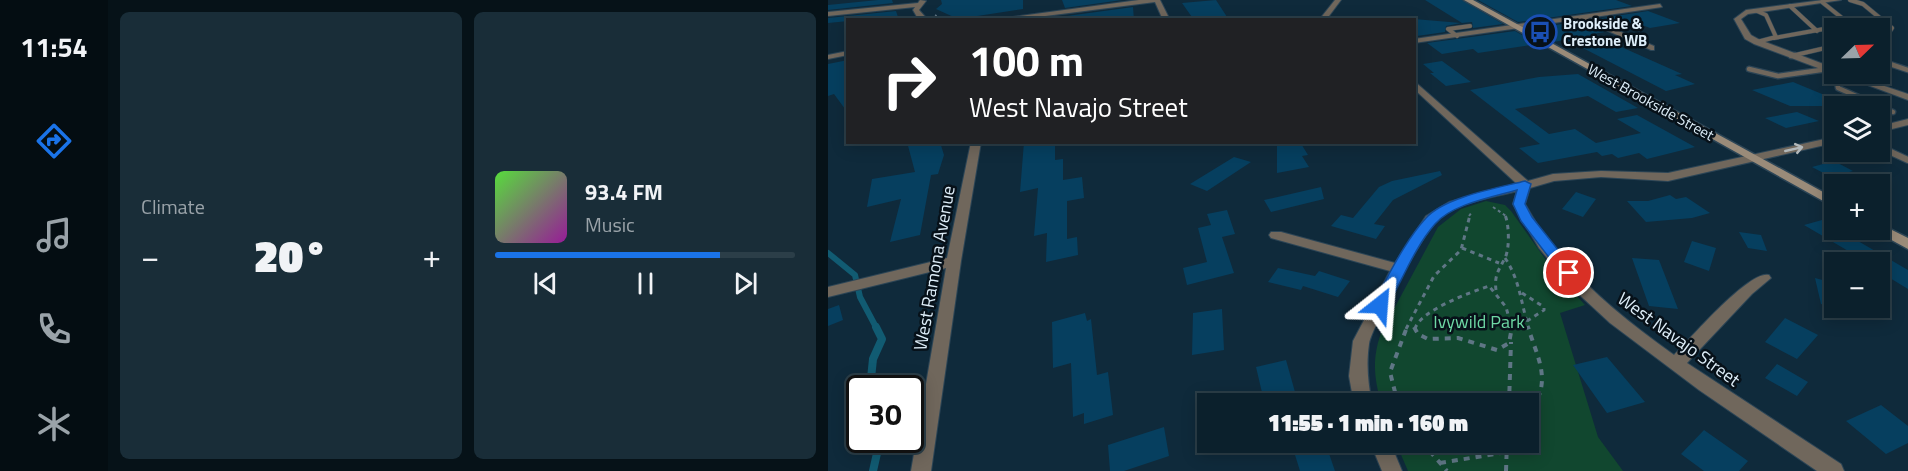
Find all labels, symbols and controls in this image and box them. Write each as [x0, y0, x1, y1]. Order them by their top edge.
place label: Brookside & Crestone WB [1563, 12, 1647, 52]
bus stop icon: Brookside & Crestone WB [1522, 14, 1558, 50]
north arrow [1824, 18, 1890, 84]
map controls [1824, 18, 1890, 318]
text: 11:54 [20, 26, 88, 67]
text: 100 m [969, 28, 1084, 92]
icon: right [870, 42, 948, 120]
street label: West Brookside Street [1584, 58, 1719, 147]
text: West Navajo Street [969, 86, 1188, 127]
button: layers [1824, 96, 1890, 162]
icon: directions [33, 120, 75, 162]
one-way arrow [1784, 143, 1803, 155]
button: + [1824, 174, 1890, 240]
text: 93.4 FM [585, 175, 663, 209]
street label: West Ramona Avenue [906, 183, 962, 353]
text: Climate [141, 191, 205, 222]
text: Music [585, 209, 635, 240]
icon: music [33, 214, 75, 256]
text: 20° [254, 221, 328, 289]
text: − [141, 231, 159, 281]
text: + [423, 231, 441, 281]
pin [1543, 247, 1594, 298]
button: − [1824, 252, 1890, 318]
icon: arrive [1552, 256, 1585, 289]
icon: previous [529, 267, 562, 300]
icon: pause [629, 267, 662, 300]
icon: next [729, 267, 762, 300]
position arrow [1348, 273, 1412, 337]
street label: West Navajo Street [1612, 285, 1746, 393]
icon: phone [33, 308, 75, 350]
park label: Ivywild Park [1433, 308, 1525, 335]
speed limit sign: 30 [846, 375, 924, 453]
icon: climate [33, 403, 75, 445]
text: 11:55 · 1 min · 160 m [1268, 406, 1468, 440]

